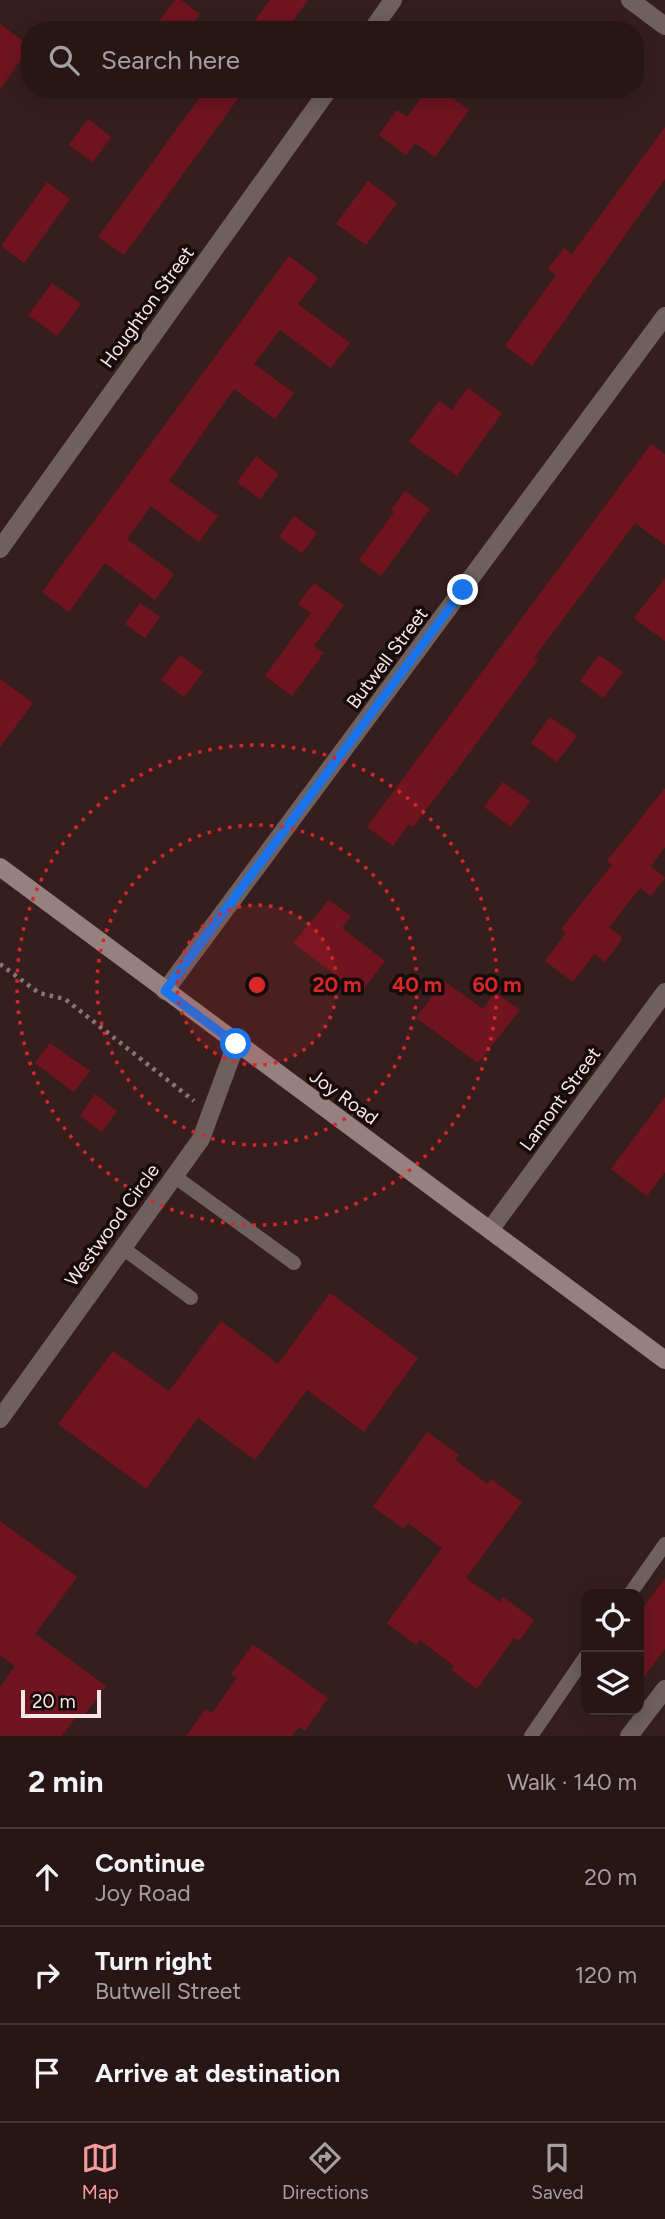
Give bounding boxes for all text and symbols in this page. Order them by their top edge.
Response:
search box [21,21,644,98]
icon: search [45,41,83,79]
text: Search here [101,44,240,76]
street label: Houghton Street [95,242,199,372]
route end [447,574,478,605]
street label: Butwell Street [341,603,433,713]
text: 20 m [312,972,362,997]
text: 40 m [392,972,442,997]
text: 60 m [472,972,522,997]
centre of rings [245,973,269,997]
route start [220,1028,251,1059]
street label: Lamont Street [515,1043,605,1155]
street label: Joy Road [305,1064,383,1130]
street label: Westwood Circle [60,1159,164,1291]
map controls [581,1589,644,1715]
button: locate [581,1589,644,1652]
button: layers [581,1652,644,1715]
scale bar [21,1687,102,1719]
text: 20 m [32,1690,76,1713]
text: 2 min [28,1763,104,1800]
text: Walk · 140 m [507,1768,637,1796]
text: Continue [95,1847,205,1879]
icon: ahead [28,1858,66,1896]
text: 20 m [584,1863,637,1891]
text: Joy Road [95,1879,191,1907]
text: Turn right [95,1945,212,1977]
icon: right [28,1956,66,1994]
text: 120 m [575,1961,637,1989]
text: Butwell Street [95,1977,241,2005]
icon: arrive [28,2054,66,2092]
text: Arrive at destination [95,2057,340,2089]
tab: Map [81,2139,119,2204]
tab: Directions [282,2139,369,2204]
tab: Saved [531,2139,584,2204]

